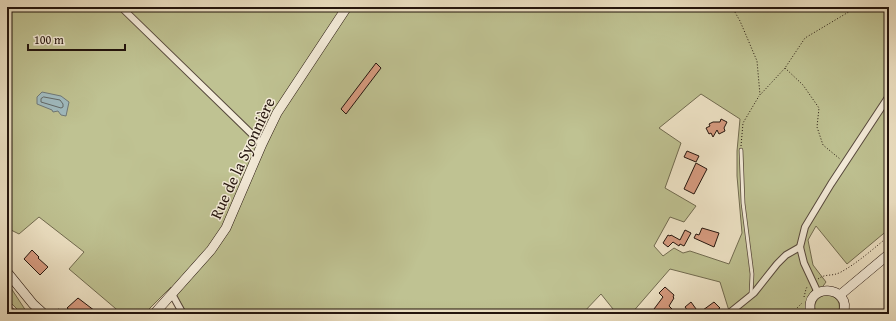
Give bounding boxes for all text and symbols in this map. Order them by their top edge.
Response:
scale bar [28,26,125,52]
text: 100 m [34,31,64,48]
street label: Rue de la Syonnière [203,93,281,223]

